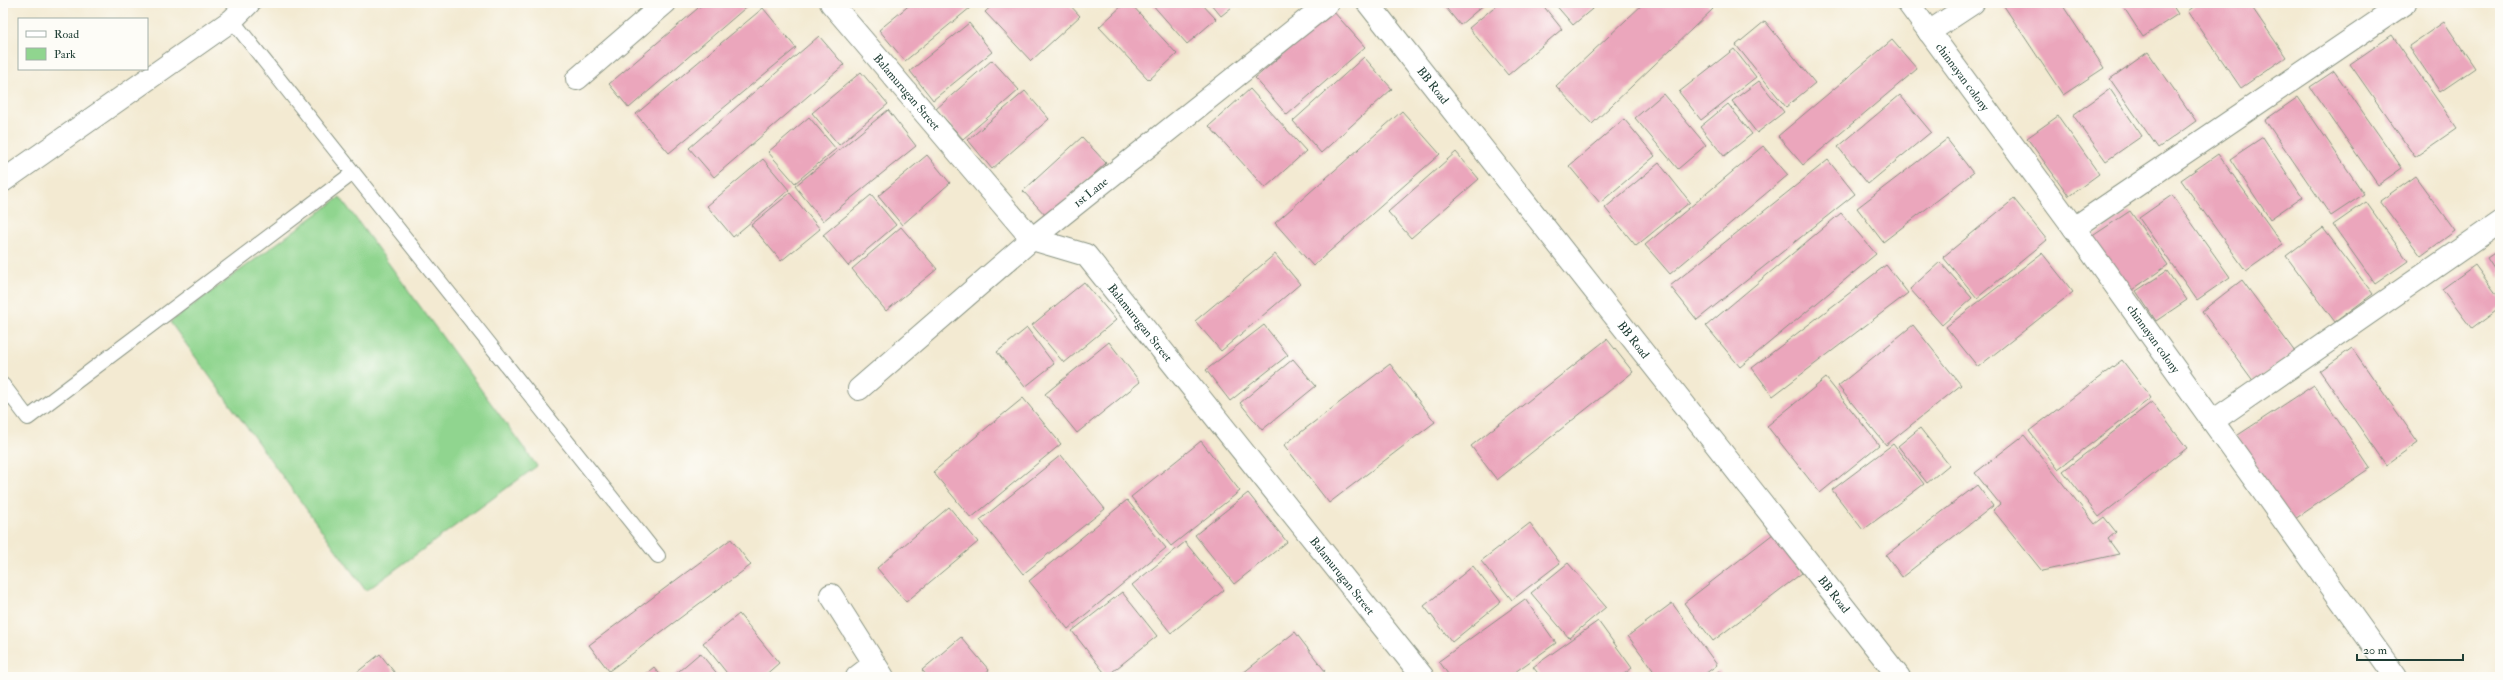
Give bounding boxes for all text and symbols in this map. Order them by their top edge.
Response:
legend [18,18,148,70]
text: Road [54,27,79,42]
street label: chinnayan colony [1933,40,1993,115]
text: Park [54,47,76,62]
street label: Balamurugan Street [870,51,944,133]
street label: BB Road [1414,64,1452,107]
street label: 1st Lane [1070,174,1111,210]
street label: Balamurugan Street [1104,281,1176,365]
street label: chinnayan colony [2124,302,2184,377]
street label: BB Road [1614,318,1653,362]
street label: Balamurugan Street [1307,534,1378,618]
street label: BB Road [1815,573,1853,616]
scale bar [2357,636,2463,662]
text: 20 m [2363,643,2388,658]

